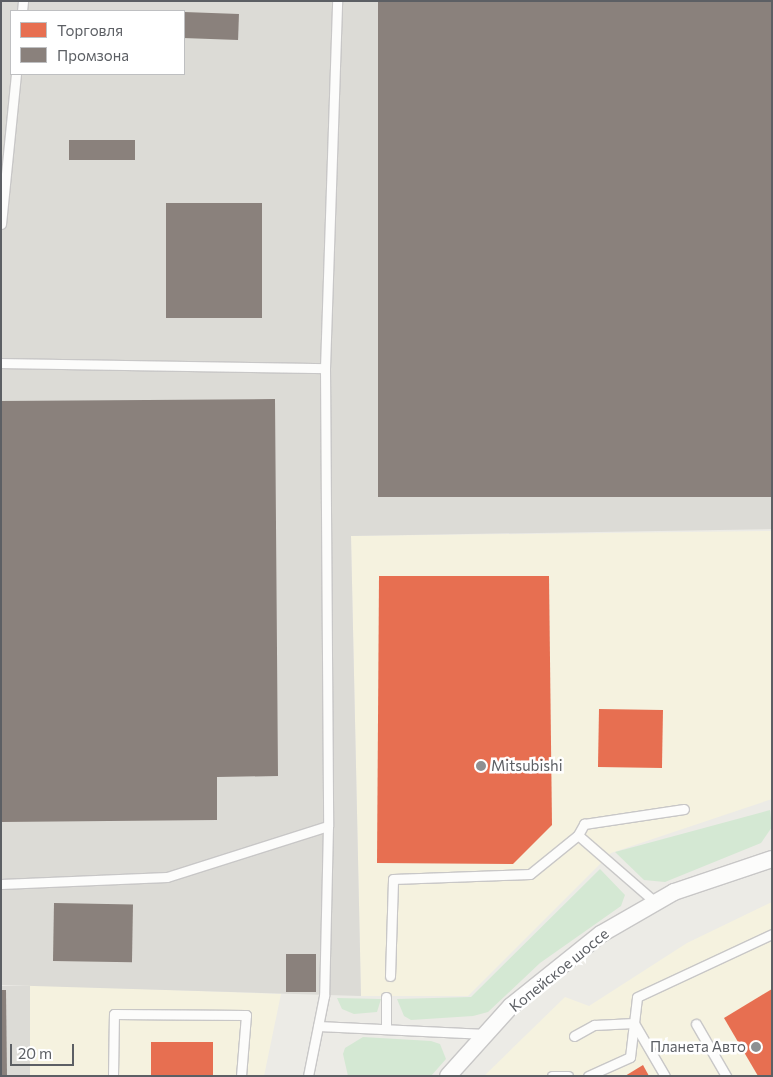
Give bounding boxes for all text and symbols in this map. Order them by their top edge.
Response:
legend [10,10,185,75]
text: Торговля [57,21,123,39]
text: Промзона [57,46,129,64]
place label: Mitsubishi [491,757,563,775]
marker: Mitsubishi [475,760,487,772]
street label: Копейское шоссе [506,924,612,1016]
scale bar [12,1034,76,1066]
place label: Планета Авто [650,1038,746,1056]
marker: Планета Авто [750,1041,762,1053]
text: 20 m [18,1044,52,1062]

